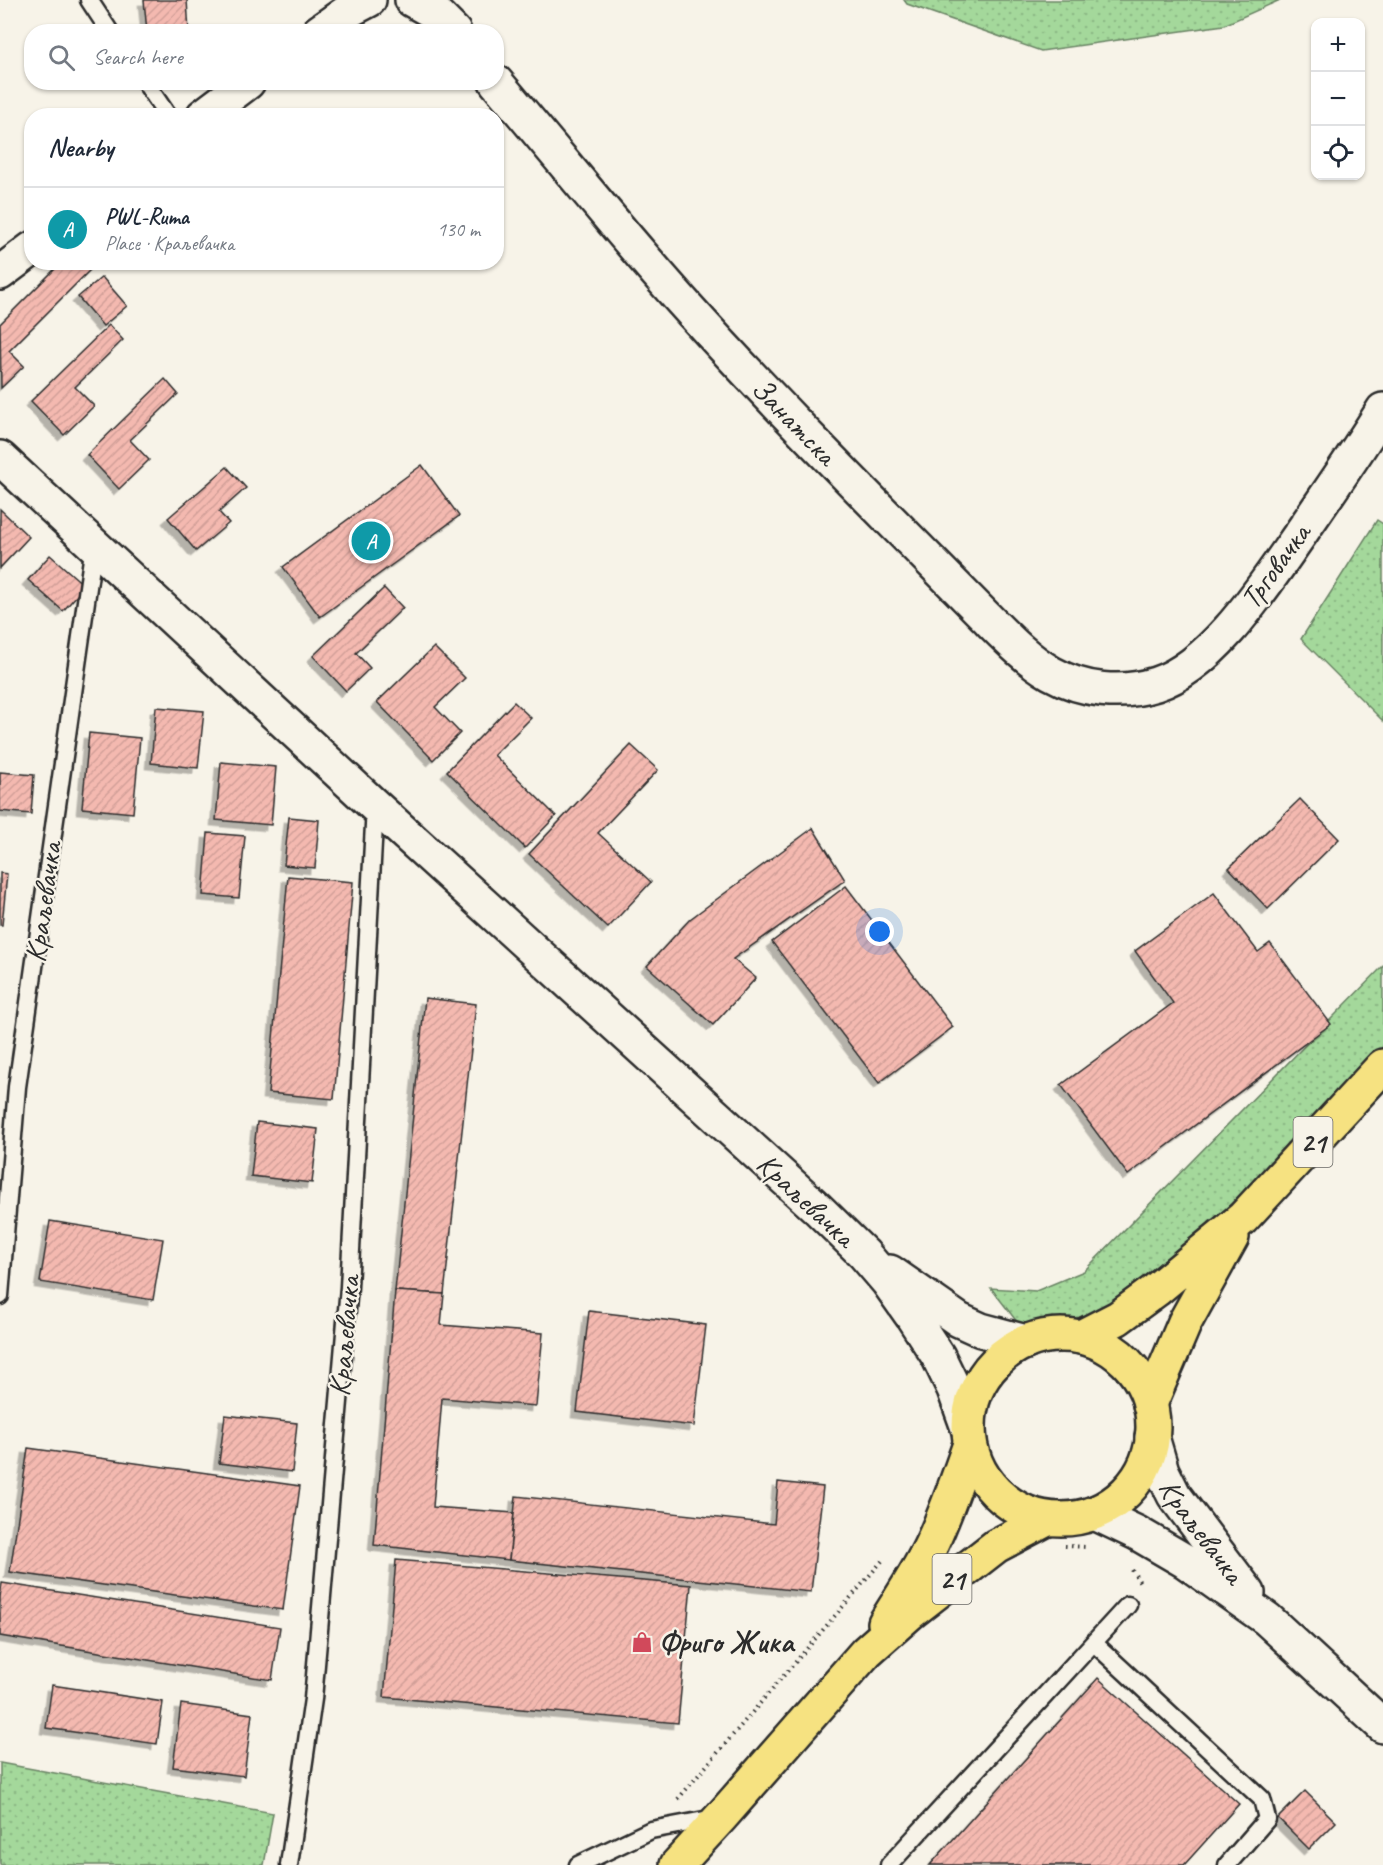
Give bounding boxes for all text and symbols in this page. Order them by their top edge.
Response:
map controls [1311,18,1365,180]
button: + [1311,18,1365,72]
search box [24,24,504,90]
icon: search [45,41,78,74]
text: Search here [93,43,183,71]
button: − [1311,72,1365,126]
button: locate [1311,126,1365,180]
text: Nearby [48,131,113,164]
text: PWL-Ruma [105,203,189,231]
text: A [62,217,73,242]
text: 130 m [437,217,480,242]
text: Place · Краљевачка [105,231,234,256]
street label: Занатска [743,370,847,475]
street label: Трговачка [1231,514,1320,616]
pin: A [352,518,391,564]
street label: Краљевачка [16,837,71,964]
your location [865,917,894,946]
road number: 21 [1294,1117,1332,1167]
street label: Краљевачка [749,1145,865,1257]
street label: Краљевачка [320,1271,368,1398]
street label: Краљевачка [1150,1473,1255,1593]
road number: 21 [932,1554,972,1604]
place label: Фриго Жика [659,1623,796,1661]
shop icon: Фриго Жика [630,1630,654,1654]

